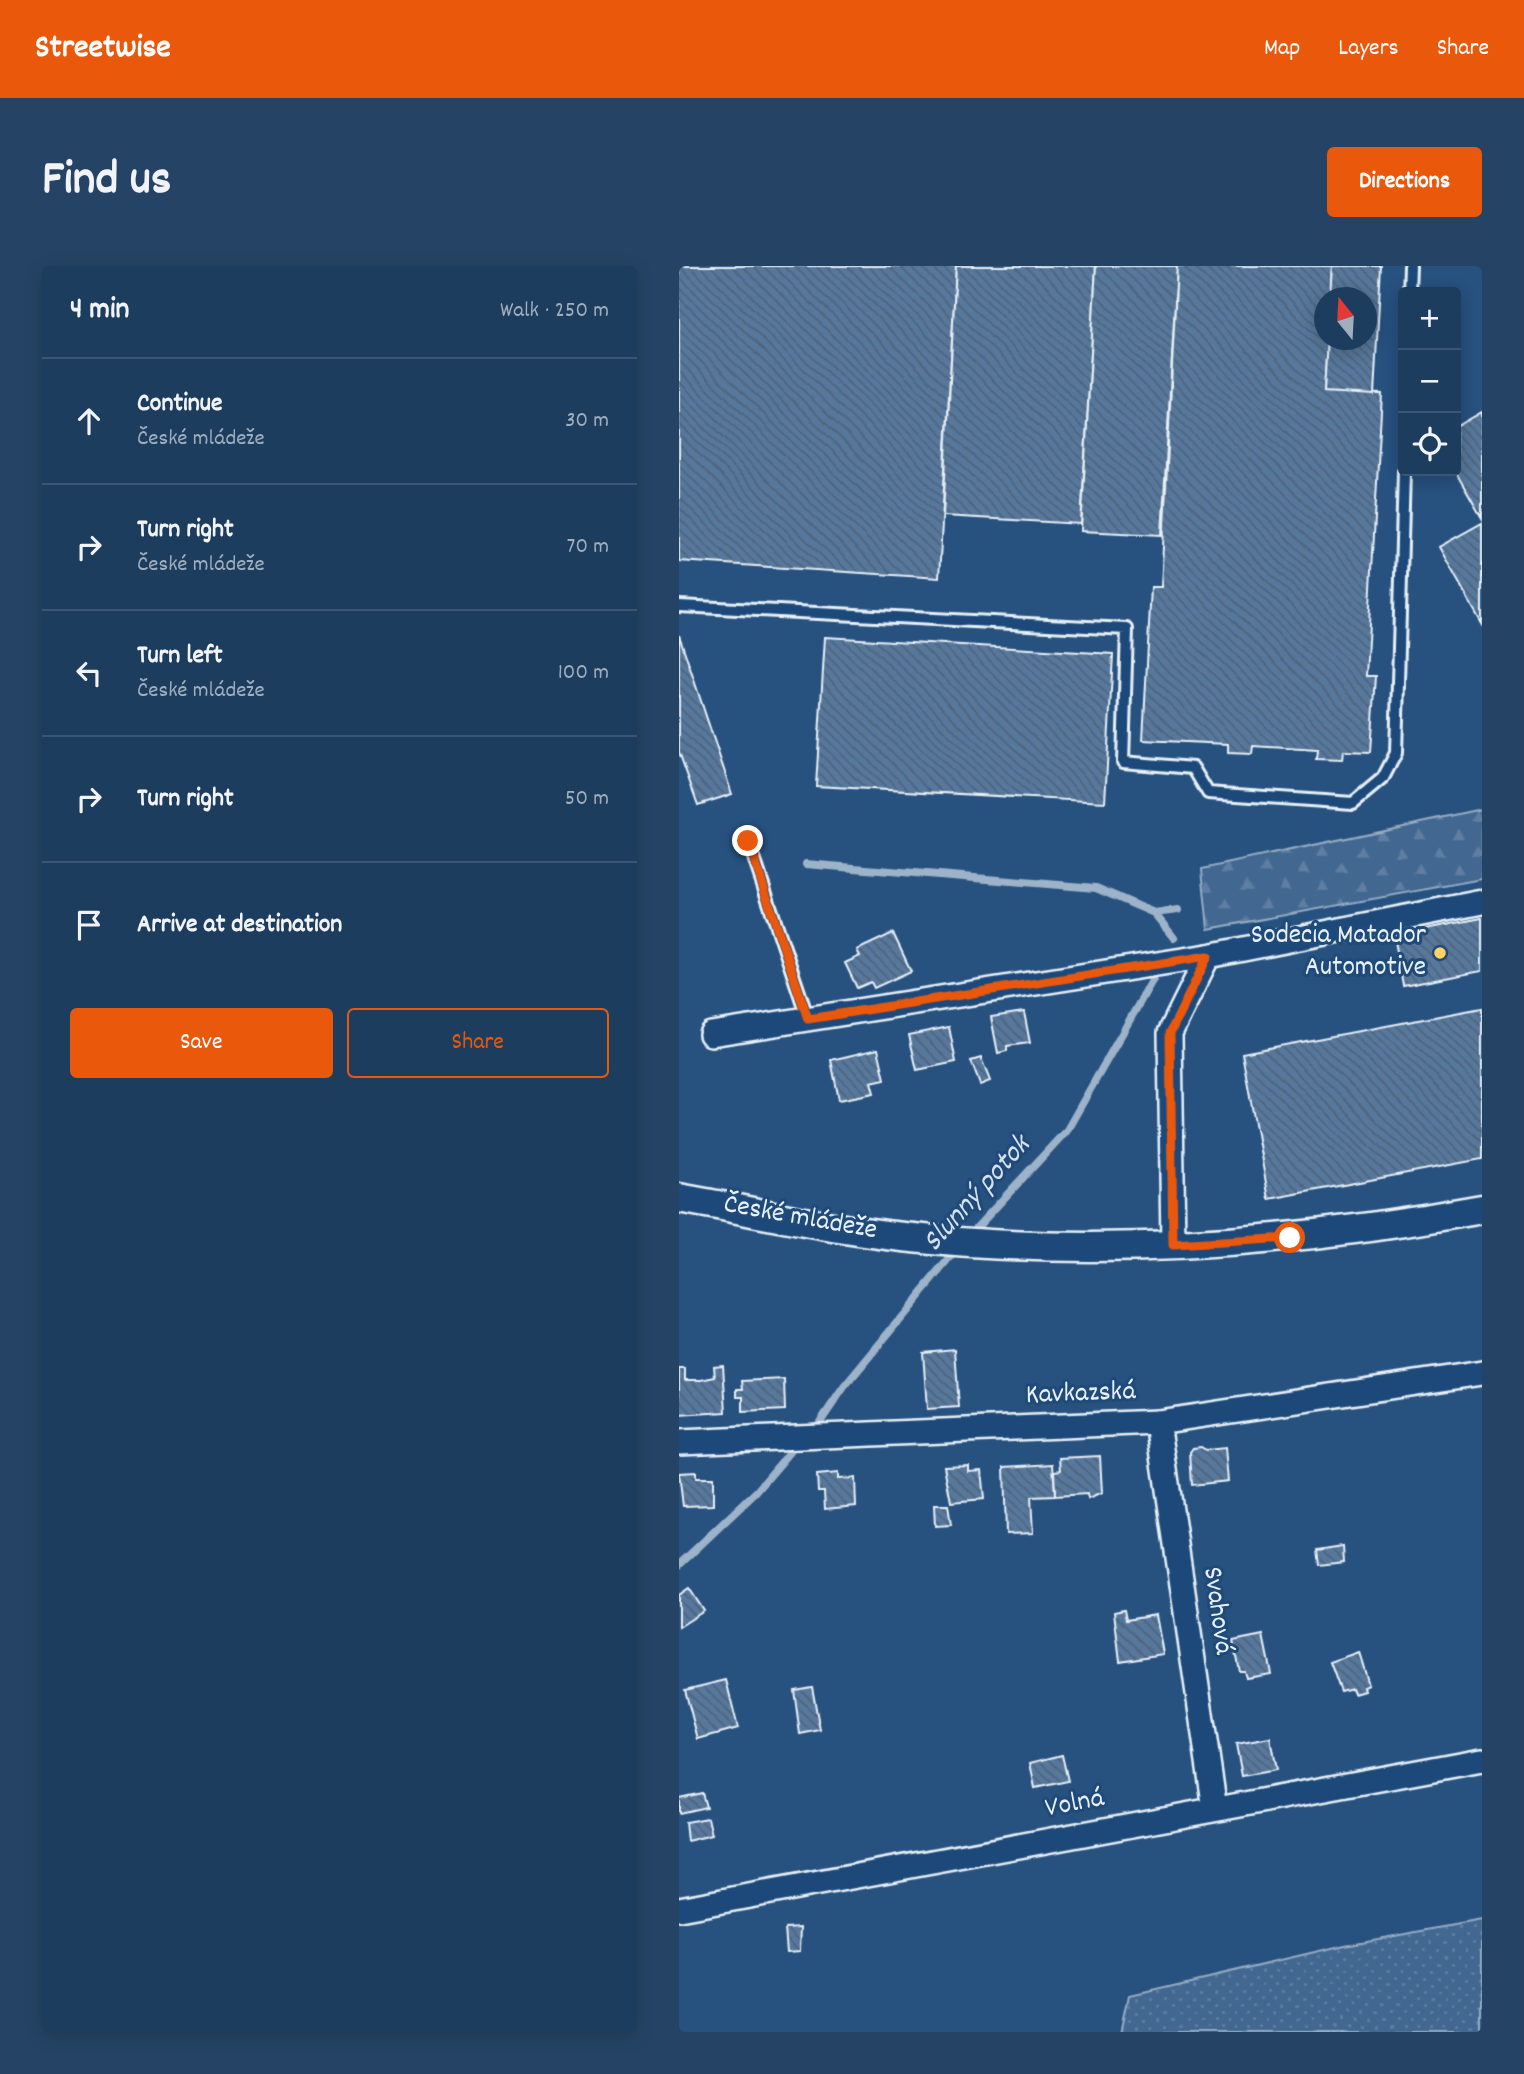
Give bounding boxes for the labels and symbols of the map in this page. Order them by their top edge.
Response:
north arrow [1314,287,1377,350]
route end [732,825,763,856]
place label: Sodecia Matador Automotive [1251,917,1427,989]
marker: Sodecia Matador Automotive [1432,945,1448,961]
water label: Slunný potok [914,1125,1044,1263]
street label: České mládeže [720,1186,880,1252]
route start [1274,1222,1305,1253]
street label: Kavkazská [1025,1373,1137,1417]
street label: Svahová [1190,1565,1242,1657]
street label: Volná [1042,1780,1108,1830]

